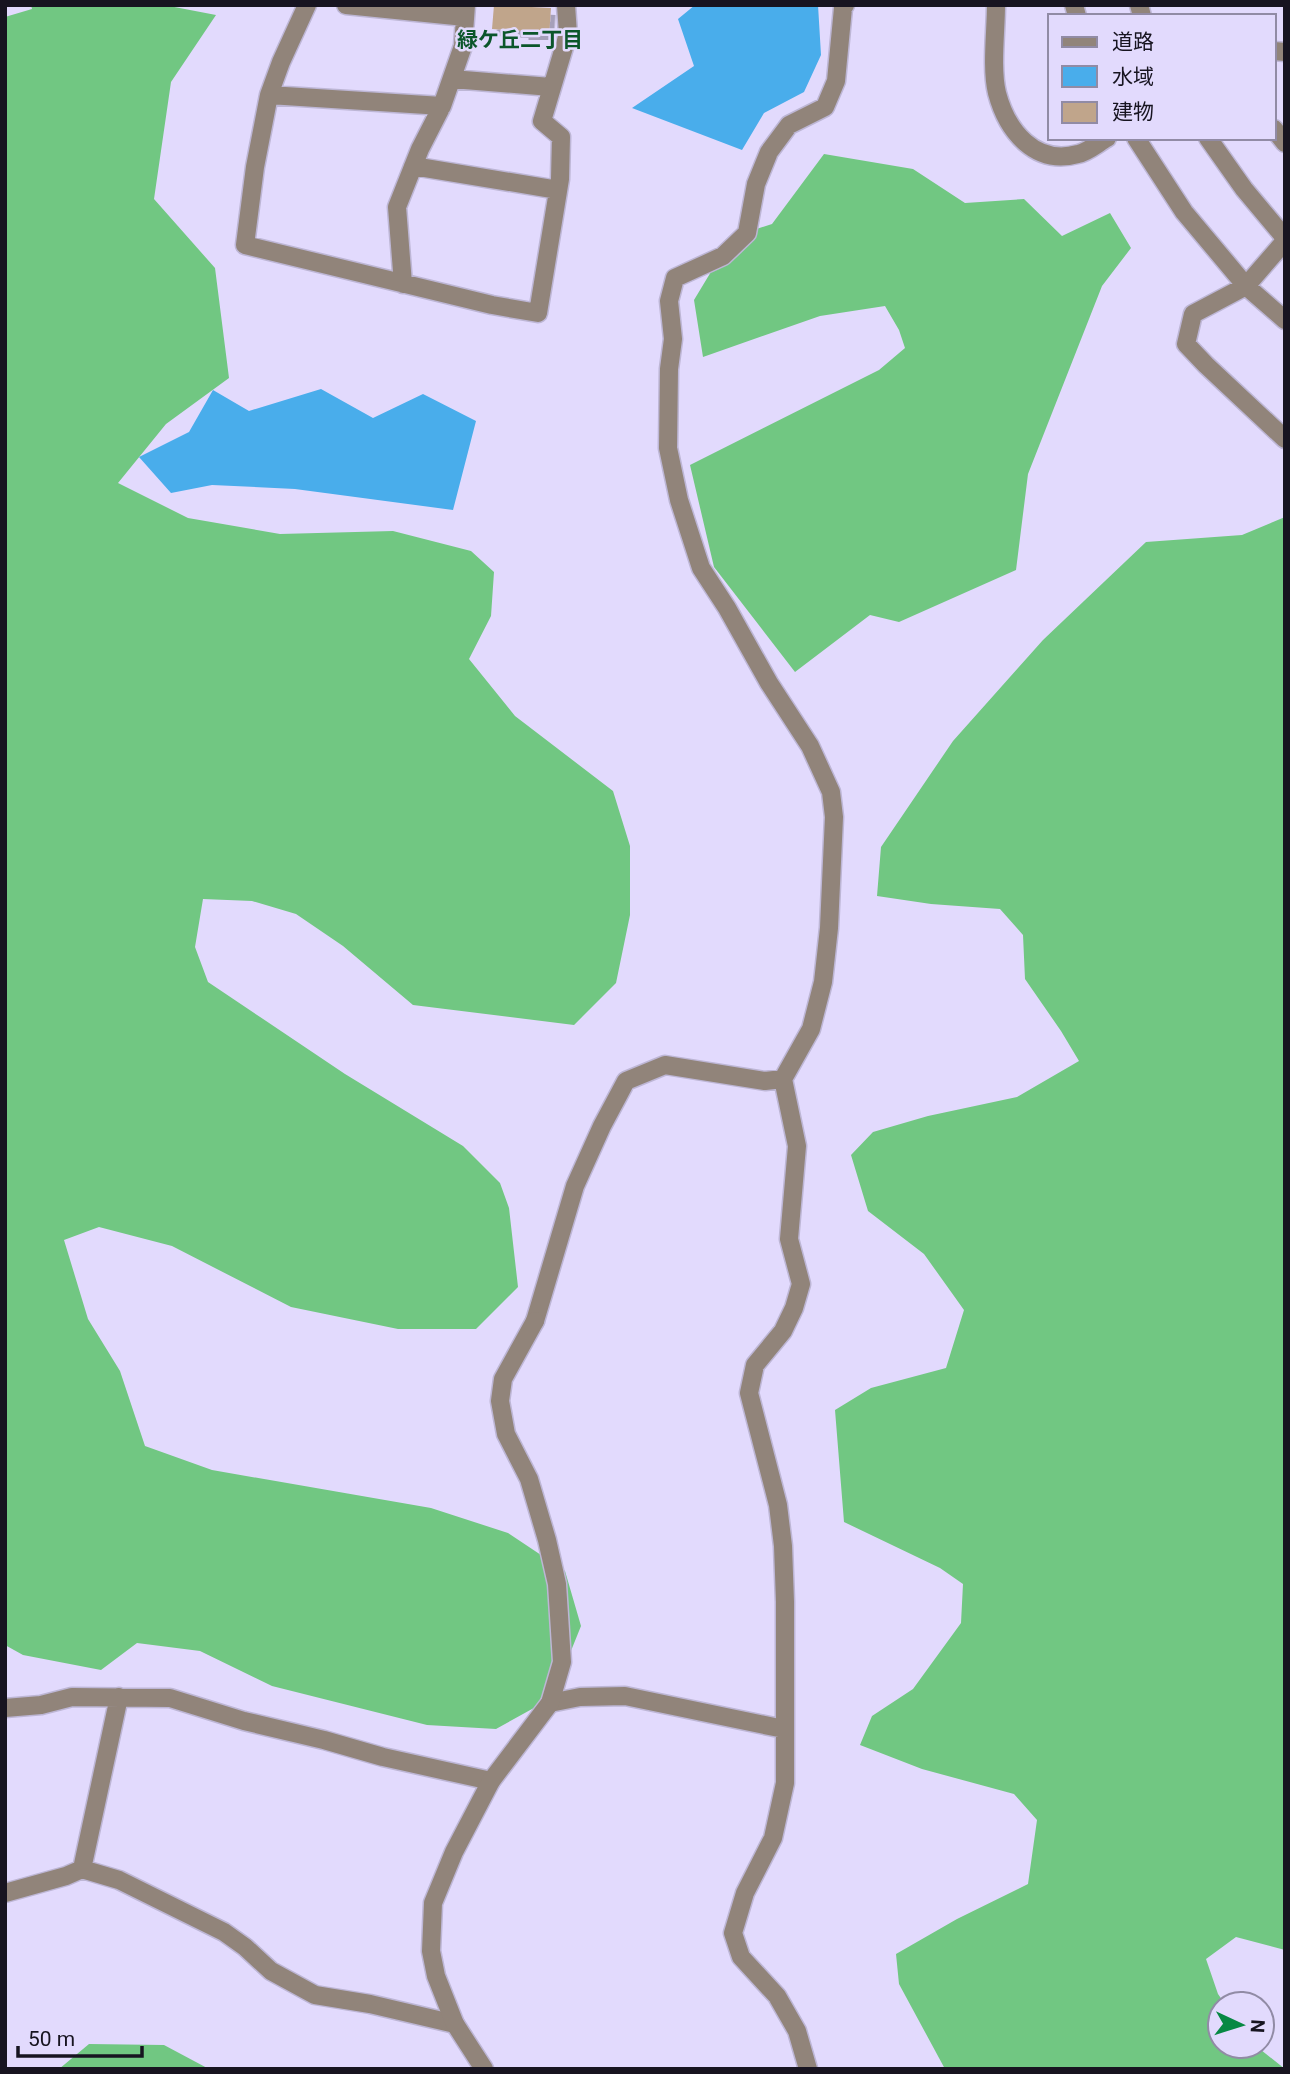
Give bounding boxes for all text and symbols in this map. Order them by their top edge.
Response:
legend [1048,14,1276,140]
district label: 緑ケ丘二丁目 [457,28,583,52]
text: 道路 [1112,30,1154,54]
text: 水域 [1112,65,1154,89]
text: 建物 [1112,100,1154,124]
north arrow [1206,1990,1276,2060]
scale bar [18,2014,142,2058]
text: N [1246,2019,1269,2034]
text: 50 m [28,2027,75,2051]

